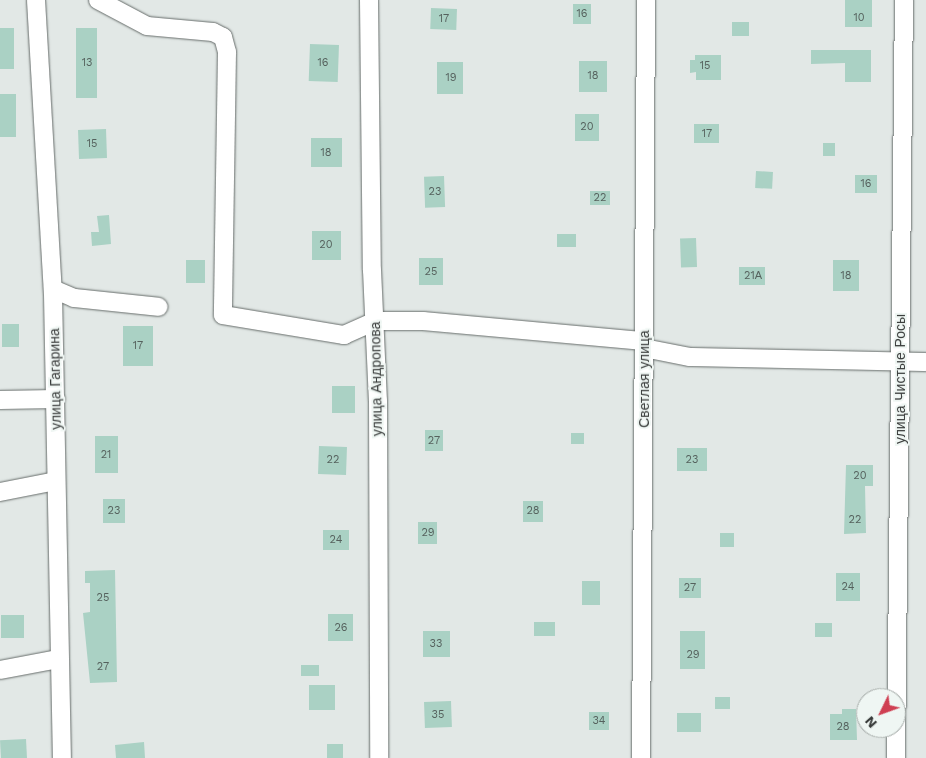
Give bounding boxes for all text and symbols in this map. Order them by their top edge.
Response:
house number: 16 [577,7,587,21]
house number: 10 [853,11,865,25]
house number: 17 [439,12,449,26]
house number: 13 [82,56,92,70]
house number: 16 [318,56,328,70]
house number: 15 [700,59,710,73]
house number: 18 [587,69,599,83]
house number: 19 [445,71,457,85]
house number: 20 [580,120,594,134]
house number: 17 [702,127,712,141]
house number: 15 [87,137,97,151]
house number: 18 [320,146,332,160]
house number: 16 [861,177,871,191]
house number: 23 [429,185,441,199]
house number: 22 [594,191,606,205]
house number: 20 [319,238,333,252]
house number: 25 [425,265,437,279]
house number: 21А [744,269,762,283]
house number: 18 [840,269,852,283]
street label: улица Чистые Росы [892,314,908,444]
street label: улица Андропова [367,322,385,436]
street label: улица Гагарина [46,328,64,430]
street label: Светлая улица [636,330,652,428]
house number: 17 [133,339,143,353]
house number: 27 [428,434,440,448]
house number: 21 [101,448,111,462]
house number: 22 [327,453,339,467]
house number: 23 [686,453,698,467]
house number: 20 [853,469,867,483]
house number: 23 [108,504,120,518]
house number: 28 [526,504,540,518]
house number: 22 [849,513,861,527]
house number: 29 [421,526,435,540]
house number: 24 [330,533,342,547]
house number: 24 [842,580,854,594]
house number: 27 [684,581,696,595]
house number: 25 [97,591,109,605]
house number: 26 [334,621,348,635]
house number: 33 [430,637,442,651]
house number: 29 [686,648,700,662]
house number: 27 [97,660,109,674]
north arrow [856,688,906,738]
house number: 35 [432,708,444,722]
text: N [861,713,880,732]
house number: 34 [592,714,606,728]
house number: 28 [836,720,850,734]

